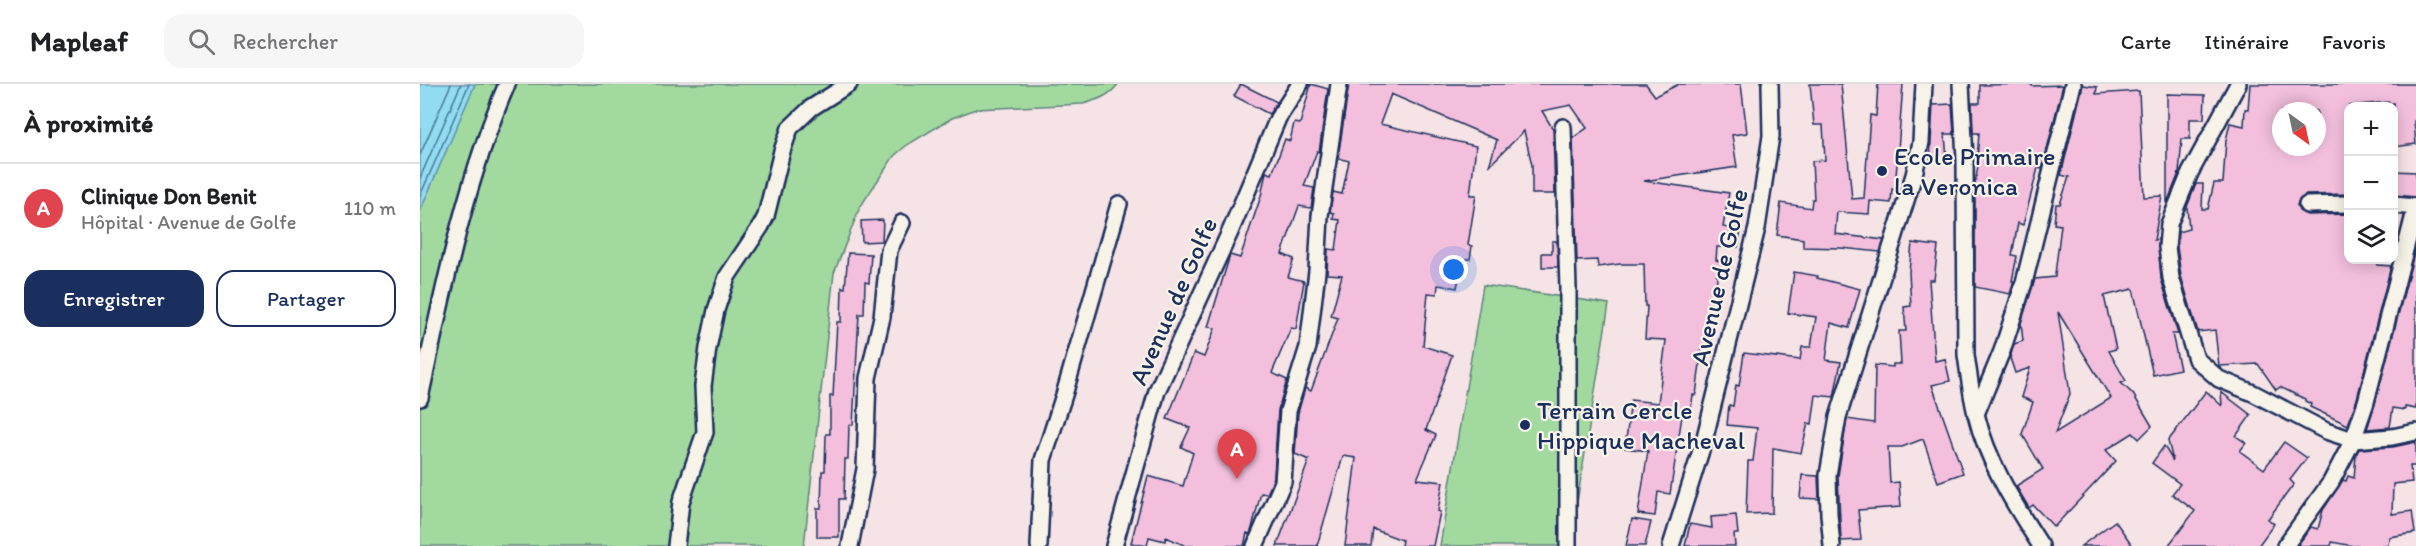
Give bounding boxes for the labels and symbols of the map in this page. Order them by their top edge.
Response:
north arrow [2272,102,2326,156]
place label: Ecole Primaire la Veronica [1894,140,2056,202]
marker: Ecole Primaire la Veronica [1875,164,1889,178]
street label: Avenue de Golfe [1683,186,1755,368]
street label: Avenue de Golfe [1122,212,1224,390]
your location [1439,255,1468,284]
place label: Terrain Cercle Hippique Macheval [1537,394,1745,456]
marker: Terrain Cercle Hippique Macheval [1518,418,1532,432]
pin: A [1218,430,1256,479]

